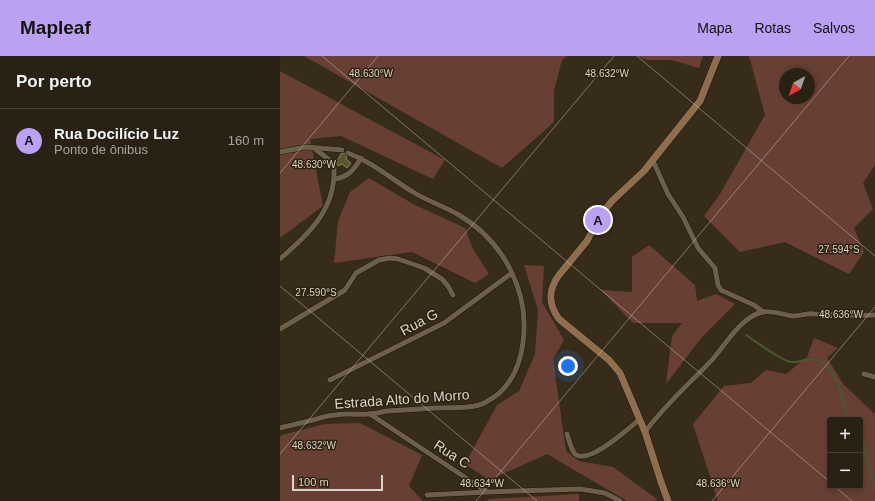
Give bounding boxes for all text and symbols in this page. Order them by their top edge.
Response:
text: Mapleaf [20,17,91,38]
text: Mapa [697,20,732,36]
text: Rotas [754,20,791,36]
text: Salvos [813,20,855,36]
text: 48.630°W [349,68,394,79]
text: 48.632°W [585,68,630,79]
north arrow [779,68,815,104]
text: Por perto [16,72,92,91]
text: Rua Docilício Luz [54,125,179,142]
text: A [24,133,34,148]
text: 160 m [228,133,264,148]
text: Ponto de ônibus [54,142,148,157]
text: 48.630°W [292,159,337,170]
pin: A [585,205,611,235]
text: 27.594°S [818,244,860,255]
text: 27.590°S [295,287,337,298]
street label: Rua G [397,305,441,339]
text: 48.636°W [819,309,864,320]
your location [558,356,578,376]
street label: Estrada Alto do Morro [334,386,470,412]
map controls [827,417,863,489]
button: + [827,417,863,453]
street label: Rua C [431,436,473,472]
text: 48.632°W [292,440,337,451]
button: − [827,453,863,489]
scale bar [292,473,383,492]
text: 100 m [298,476,329,488]
text: 48.634°W [460,478,505,489]
text: 48.636°W [696,478,741,489]

